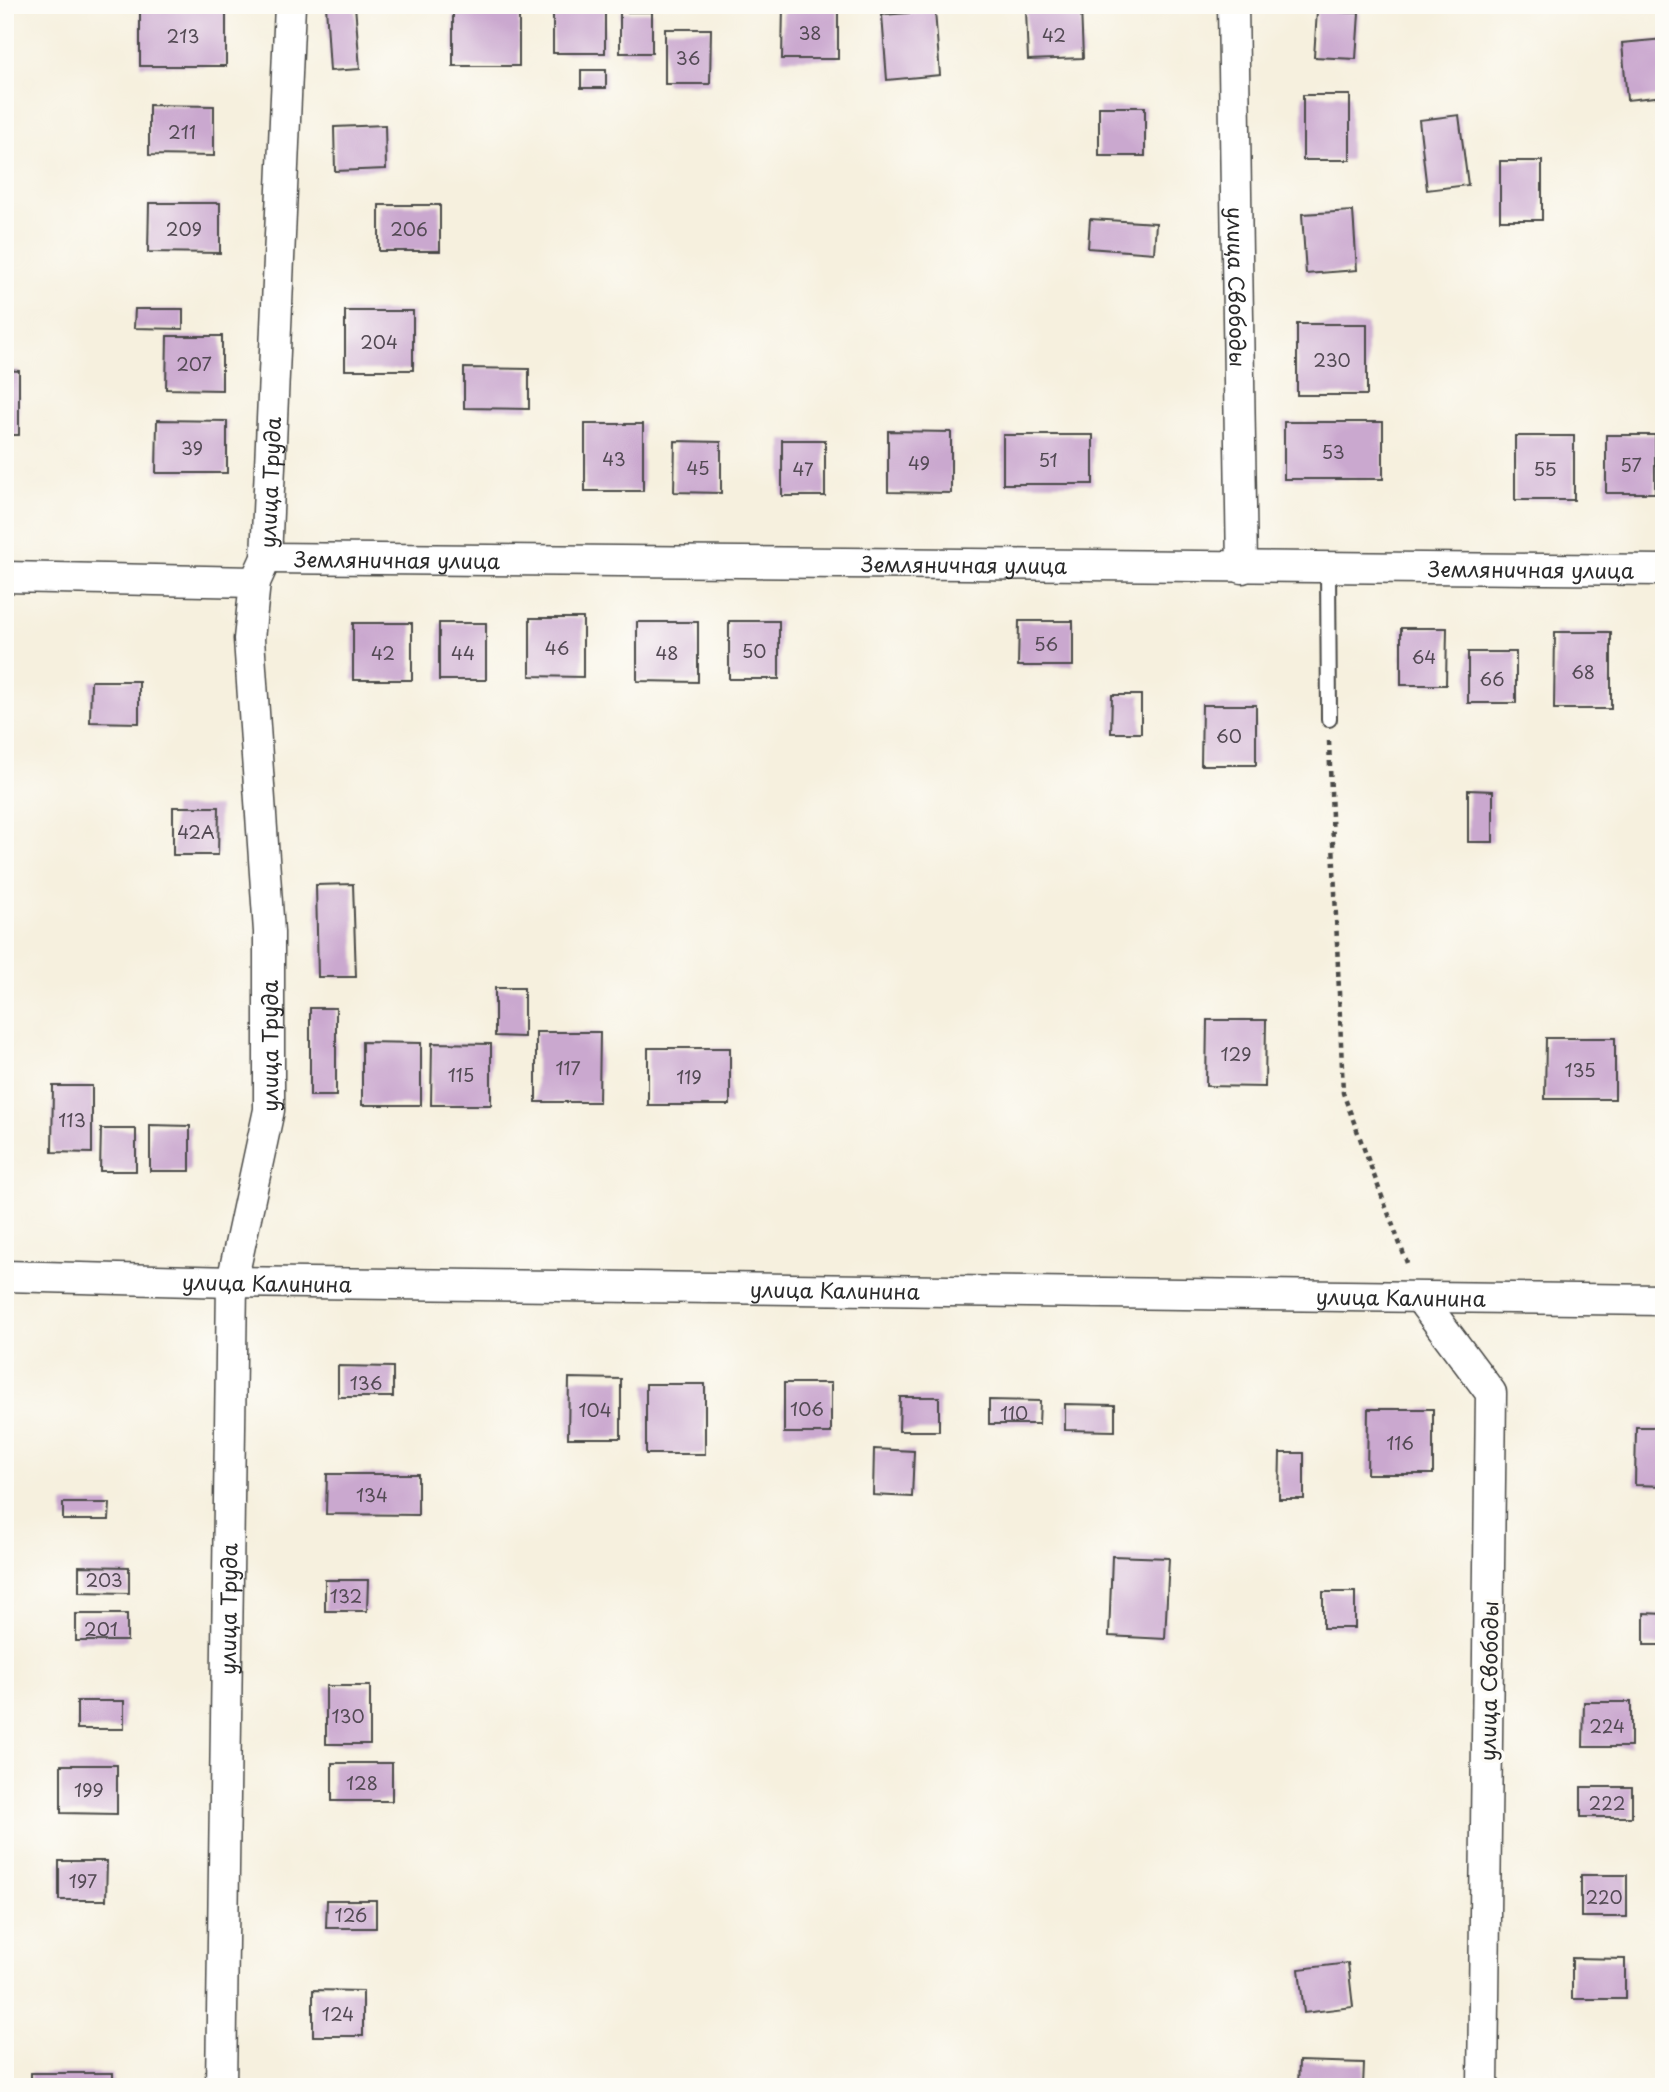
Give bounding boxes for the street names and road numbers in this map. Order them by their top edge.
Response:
street label: улица Свободы [1220,207,1255,367]
street label: улица Труда [250,416,288,549]
street label: Земляничная улица [294,542,501,576]
street label: Земляничная улица [861,547,1068,581]
street label: Земляничная улица [1428,552,1635,586]
street label: улица Труда [253,980,285,1112]
street label: улица Калинина [182,1265,353,1300]
street label: улица Калинина [750,1273,921,1307]
street label: улица Калинина [1316,1280,1487,1314]
street label: улица Труда [211,1543,244,1675]
street label: улица Свободы [1471,1601,1505,1761]

